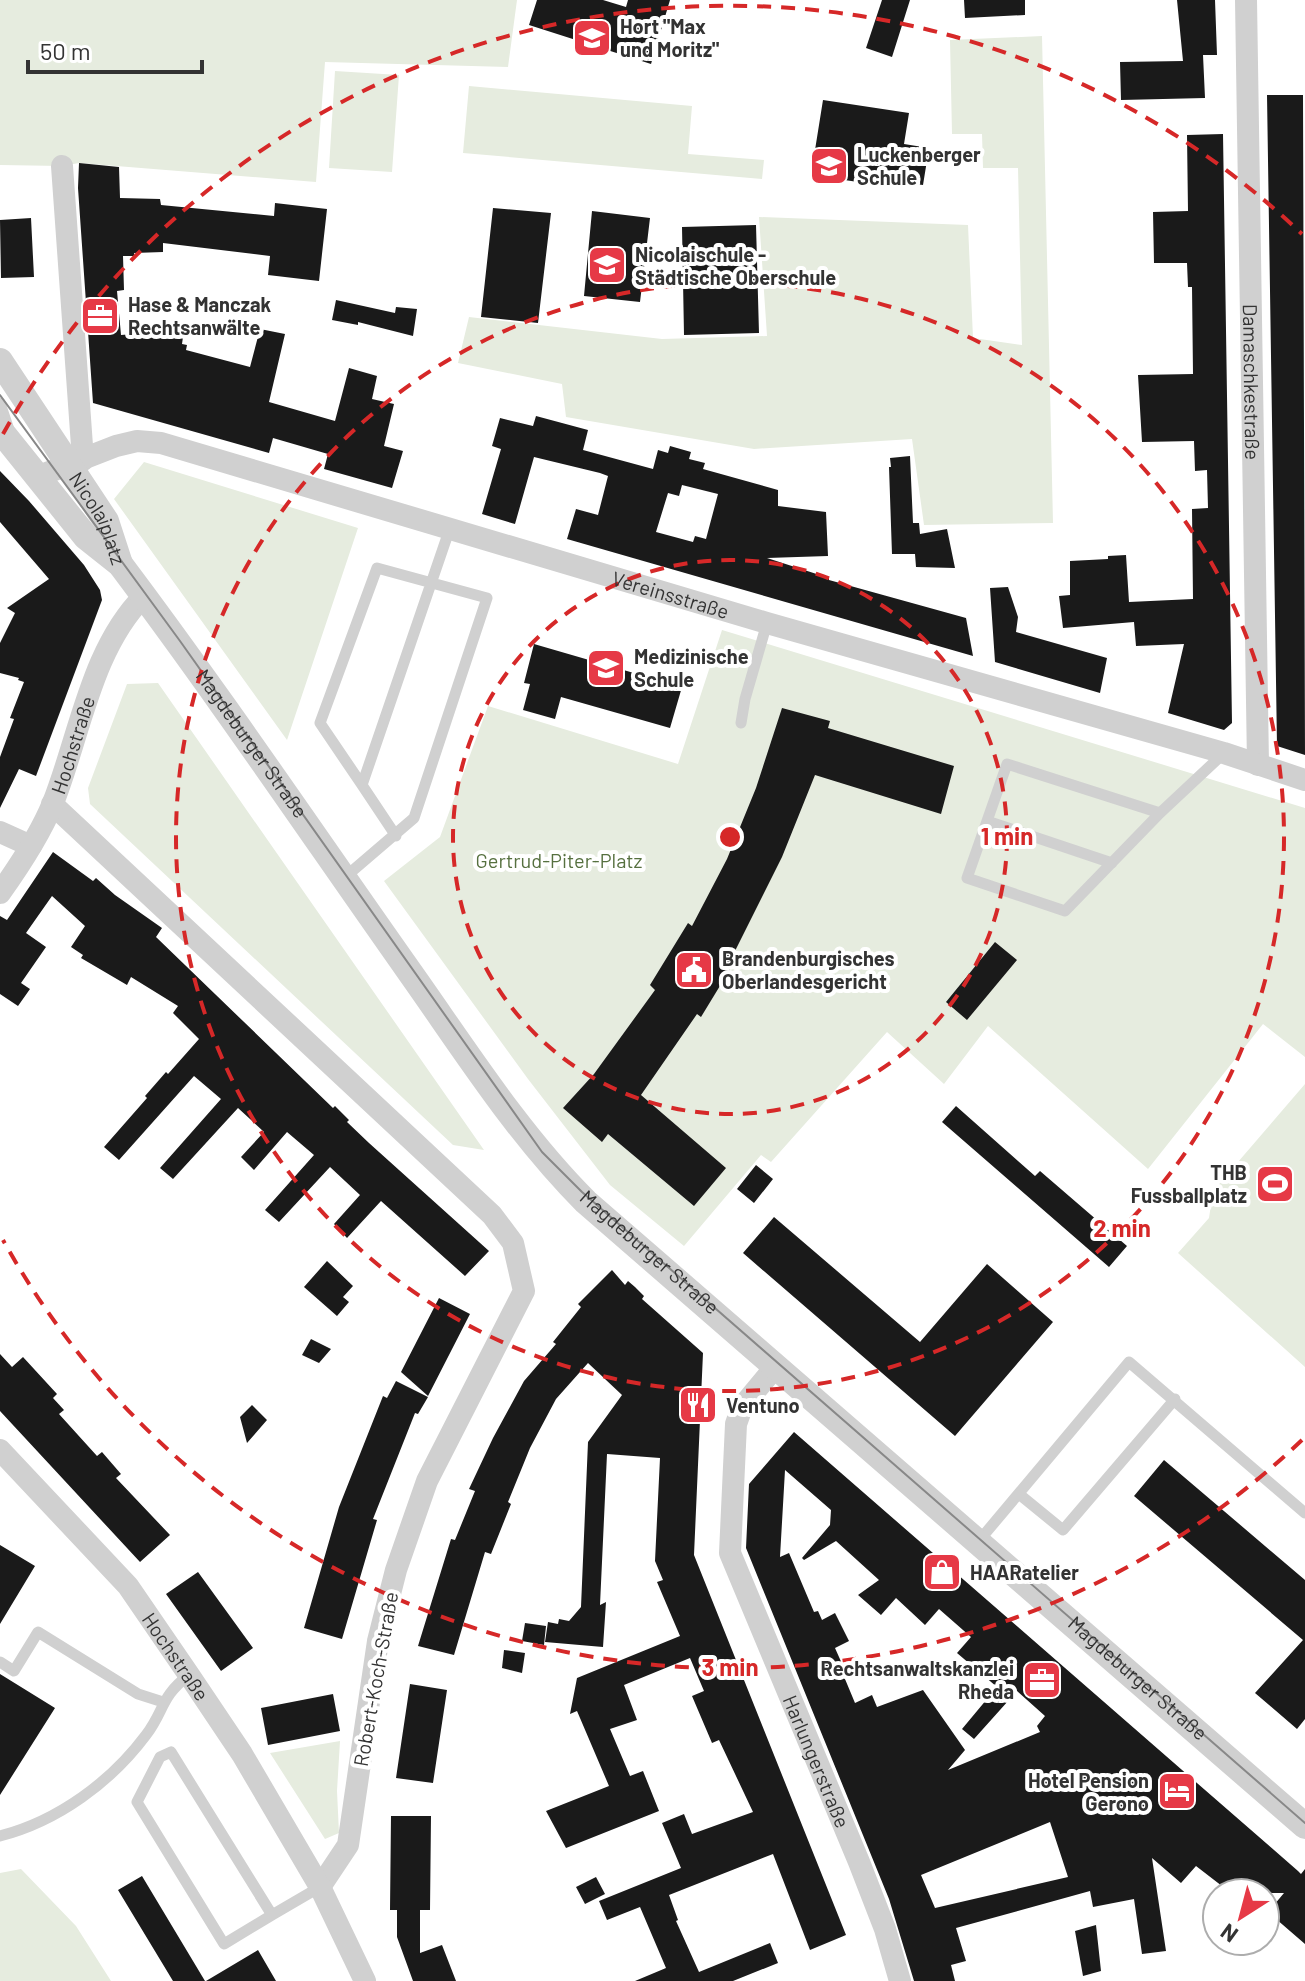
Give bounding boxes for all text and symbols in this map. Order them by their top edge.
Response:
place label: Hort "Max und Moritz" [620,14,719,61]
school or university icon: Hort "Max und Moritz" [571,17,613,59]
scale bar [28,24,202,74]
text: 50 m [40,36,91,65]
place label: Luckenberger Schule [857,142,981,189]
school or university icon: Luckenberger Schule [808,145,850,187]
place label: Nicolaischule - Städtische Oberschule [635,242,836,289]
school or university icon: Nicolaischule - Städtische Oberschule [586,244,628,286]
place label: Hase & Manczak Rechtsanwälte [128,292,272,339]
office icon: Hase & Manczak Rechtsanwälte [79,295,121,337]
street label: Damaschkestraße [1239,304,1265,460]
street label: Nicolaiplatz [65,467,131,568]
street label: Vereinsstraße [609,566,732,623]
place label: Medizinische Schule [634,644,749,691]
school or university icon: Medizinische Schule [585,647,627,689]
street label: Magdeburger Straße [192,664,313,822]
street label: Hochstraße [45,693,99,797]
text: 1 min [981,821,1033,850]
centre of rings [716,823,744,851]
park label: Gertrud-Piter-Platz [476,848,643,872]
place label: Brandenburgisches Oberlandesgericht [722,946,895,993]
public building icon: Brandenburgisches Oberlandesgericht [673,949,715,991]
place label: THB Fussballplatz [1131,1160,1247,1207]
sports icon: THB Fussballplatz [1254,1163,1296,1205]
street label: Magdeburger Straße [576,1184,724,1318]
text: 2 min [1093,1213,1151,1242]
restaurant icon: Ventuno [677,1384,719,1426]
place label: Ventuno [726,1393,800,1417]
shop icon: HAARatelier [921,1551,963,1593]
place label: HAARatelier [970,1560,1079,1584]
street label: Robert-Koch-Straße [348,1590,402,1768]
street label: Hochstraße [138,1608,215,1705]
street label: Magdeburger Straße [1064,1610,1213,1745]
text: 3 min [701,1652,759,1681]
place label: Rechtsanwaltskanzlei Rheda [821,1656,1014,1703]
office icon: Rechtsanwaltskanzlei Rheda [1021,1659,1063,1701]
street label: Harlungerstraße [779,1691,855,1831]
place label: Hotel Pension Gerono [1028,1768,1149,1815]
hotel icon: Hotel Pension Gerono [1156,1770,1198,1812]
north arrow [1201,1877,1281,1957]
text: N [1215,1919,1242,1949]

